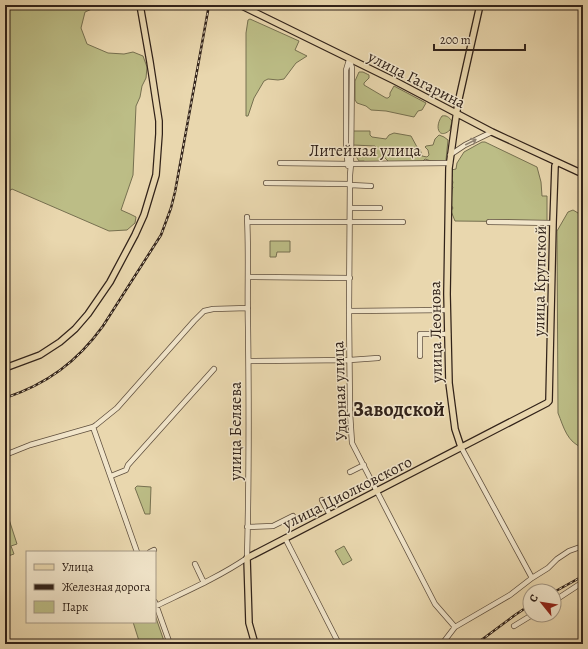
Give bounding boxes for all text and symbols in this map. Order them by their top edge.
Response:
scale bar [434,26,525,52]
text: 200 m [440,32,471,48]
street label: улица Гагарина [363,45,470,114]
one-way arrow [464,138,476,145]
street label: Литейная улица [309,140,422,162]
street label: улица Крупской [528,225,552,338]
street label: улица Леонова [424,280,448,384]
street label: Ударная улица [327,340,353,441]
street label: улица Беляева [225,381,247,481]
district label: Заводской [353,396,445,423]
street label: улица Циолковского [278,451,416,535]
legend [26,551,156,623]
text: Улица [62,559,94,575]
text: Железная дорога [62,579,151,595]
north arrow [522,583,562,623]
text: С [526,591,542,605]
text: Парк [62,599,88,615]

